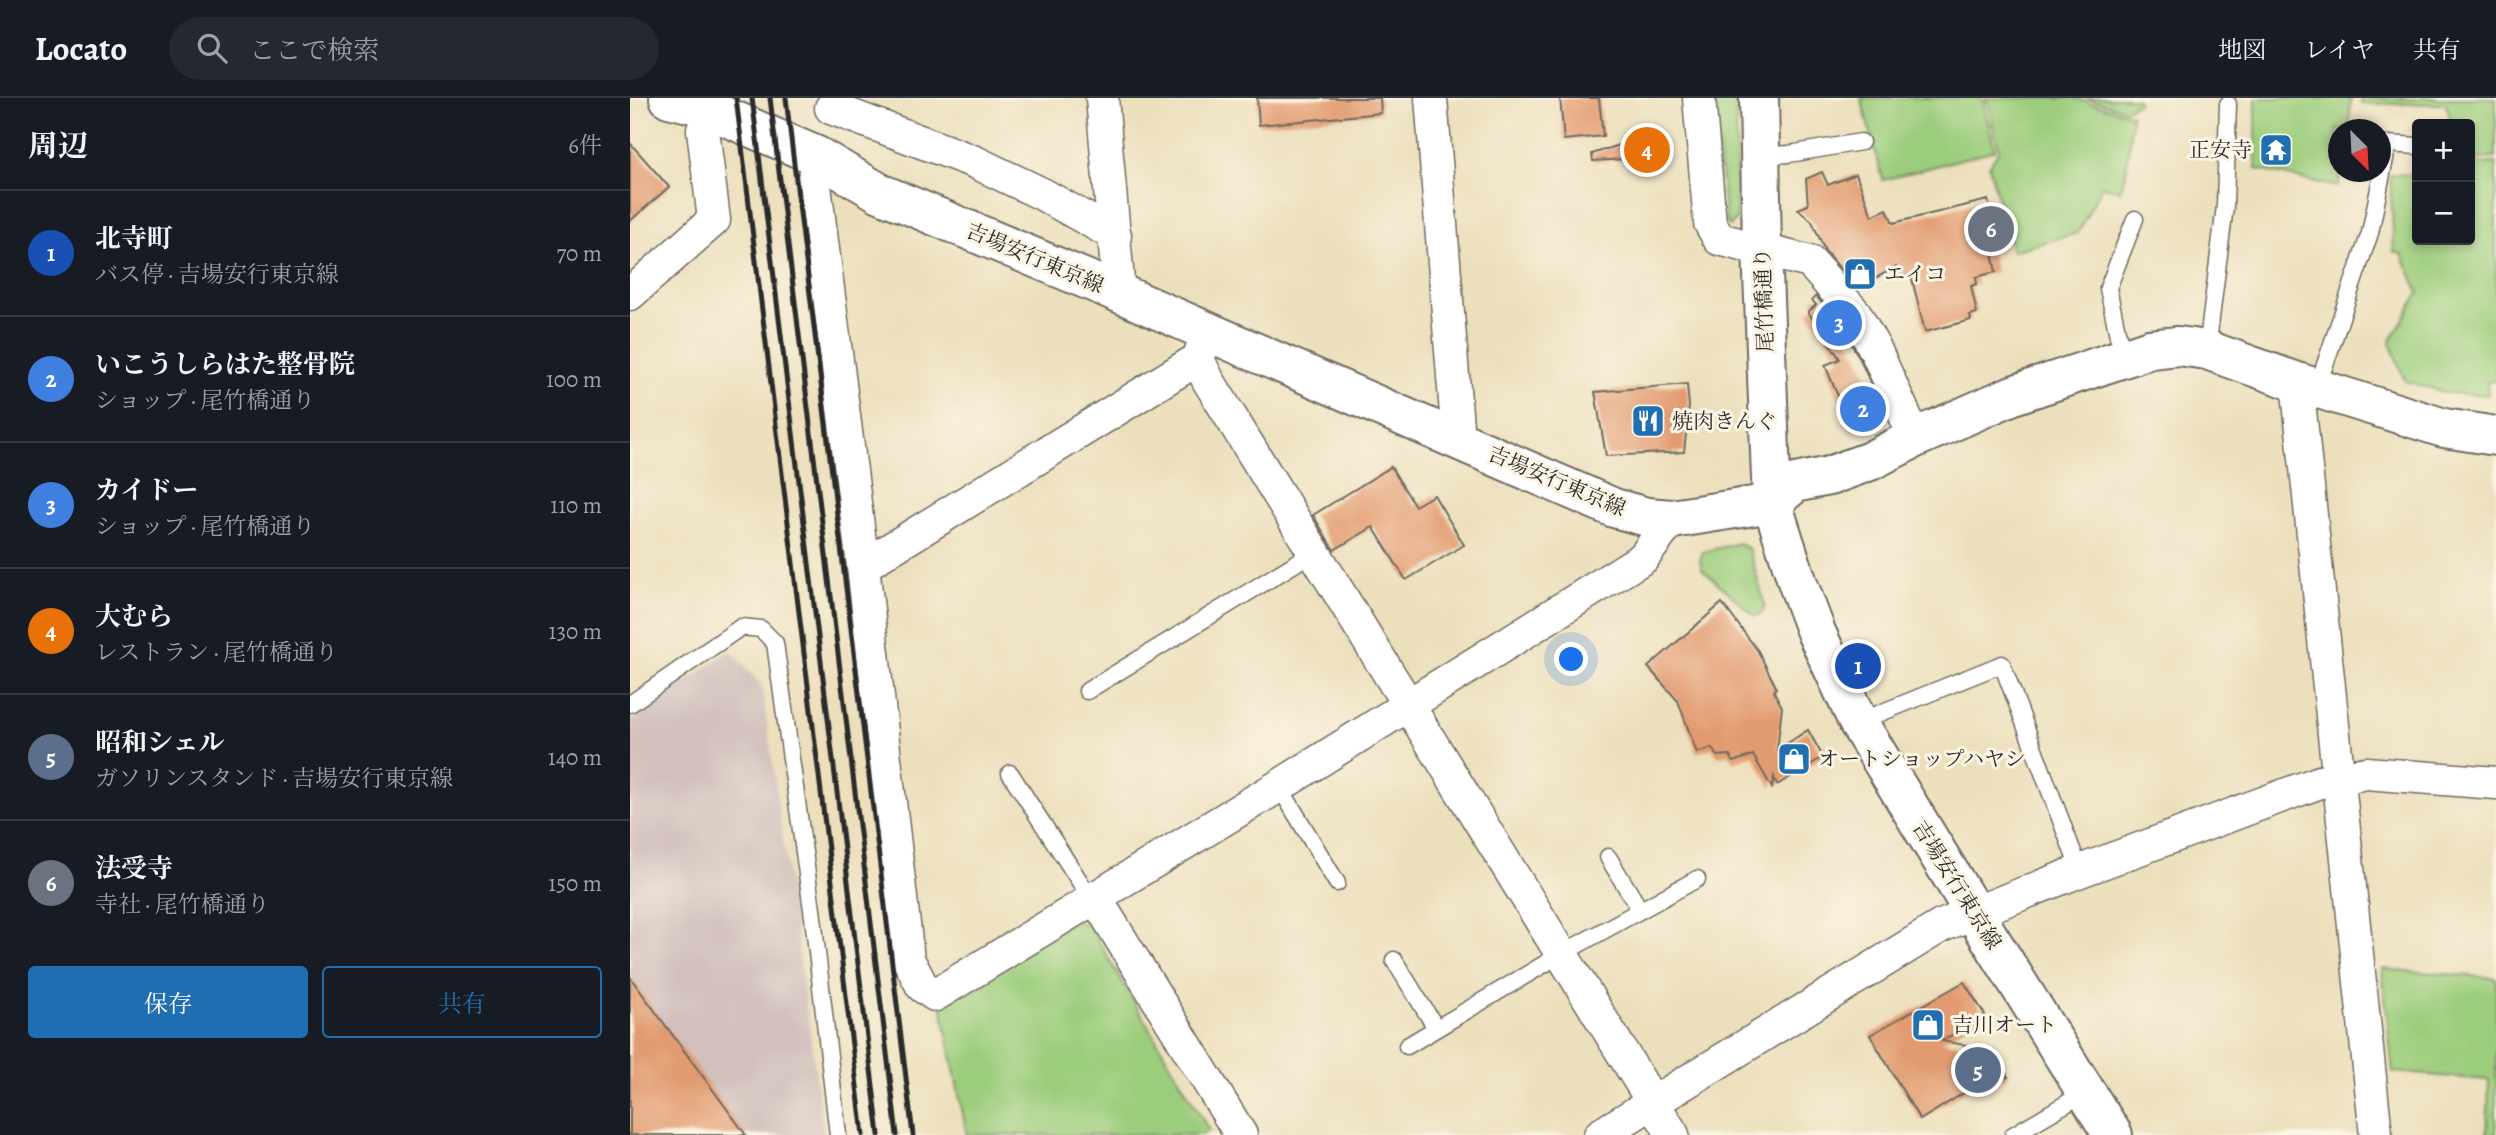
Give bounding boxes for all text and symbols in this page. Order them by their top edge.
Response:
search box [169,17,659,80]
text: Locato [35,26,127,71]
icon: search [193,29,231,67]
text: ここで検索 [249,33,379,68]
text: 地図 [2218,34,2266,66]
text: レイヤ [2304,34,2375,66]
text: 共有 [2413,34,2461,66]
north arrow [2328,119,2391,182]
map controls [2412,119,2475,245]
button: + [2412,119,2475,182]
pin: 4 [1624,124,1670,176]
text: 周辺 [28,126,88,166]
text: 6件 [568,130,602,161]
temple icon: 正安寺 [2257,131,2295,169]
place label: 正安寺 [2189,136,2252,164]
button: − [2412,182,2475,245]
pin: 6 [1968,203,2014,255]
street label: 吉場安行東京線 [962,216,1108,300]
text: 北寺町 [95,221,173,256]
text: 1 [47,238,55,269]
text: 70 m [556,238,602,269]
street label: 尾竹橋通り [1748,247,1780,353]
shop icon: エイコ [1841,255,1879,293]
text: バス停 · 吉場安行東京線 [95,259,339,290]
place label: エイコ [1884,260,1946,288]
pin: 3 [1816,297,1862,349]
text: いこうしらはた整骨院 [95,347,355,382]
text: 2 [45,364,57,395]
text: 100 m [546,364,602,395]
pin: 2 [1840,383,1886,435]
text: ショップ · 尾竹橋通り [95,385,315,416]
restaurant icon: 焼肉きんぐ [1629,402,1667,440]
place label: 焼肉きんぐ [1672,407,1777,435]
street label: 吉場安行東京線 [1484,439,1630,523]
text: カイドー [95,473,198,508]
text: 3 [46,490,56,521]
text: 110 m [550,490,602,521]
text: ショップ · 尾竹橋通り [95,511,315,542]
text: 大むら [95,599,173,634]
text: 4 [46,616,56,647]
text: 130 m [549,616,602,647]
text: レストラン · 尾竹橋通り [95,637,338,668]
pin: 1 [1835,640,1881,692]
your location [1554,642,1588,676]
text: 昭和シェル [95,725,224,760]
shop icon: オートショップハヤシ [1775,740,1813,778]
text: 5 [46,742,56,773]
text: 140 m [548,742,602,773]
place label: オートショップハヤシ [1818,745,2026,773]
text: ガソリンスタンド · 吉場安行東京線 [95,763,453,794]
street label: 吉場安行東京線 [1906,815,2008,955]
text: 法受寺 [95,851,173,886]
text: 6 [46,868,56,899]
text: 150 m [548,868,602,899]
text: 寺社 · 尾竹橋通り [95,889,270,920]
button: 保存 [28,966,308,1038]
button: 共有 [322,966,602,1038]
shop icon: 吉川オート [1909,1006,1947,1044]
place label: 吉川オート [1952,1011,2057,1039]
pin: 5 [1955,1044,2001,1096]

